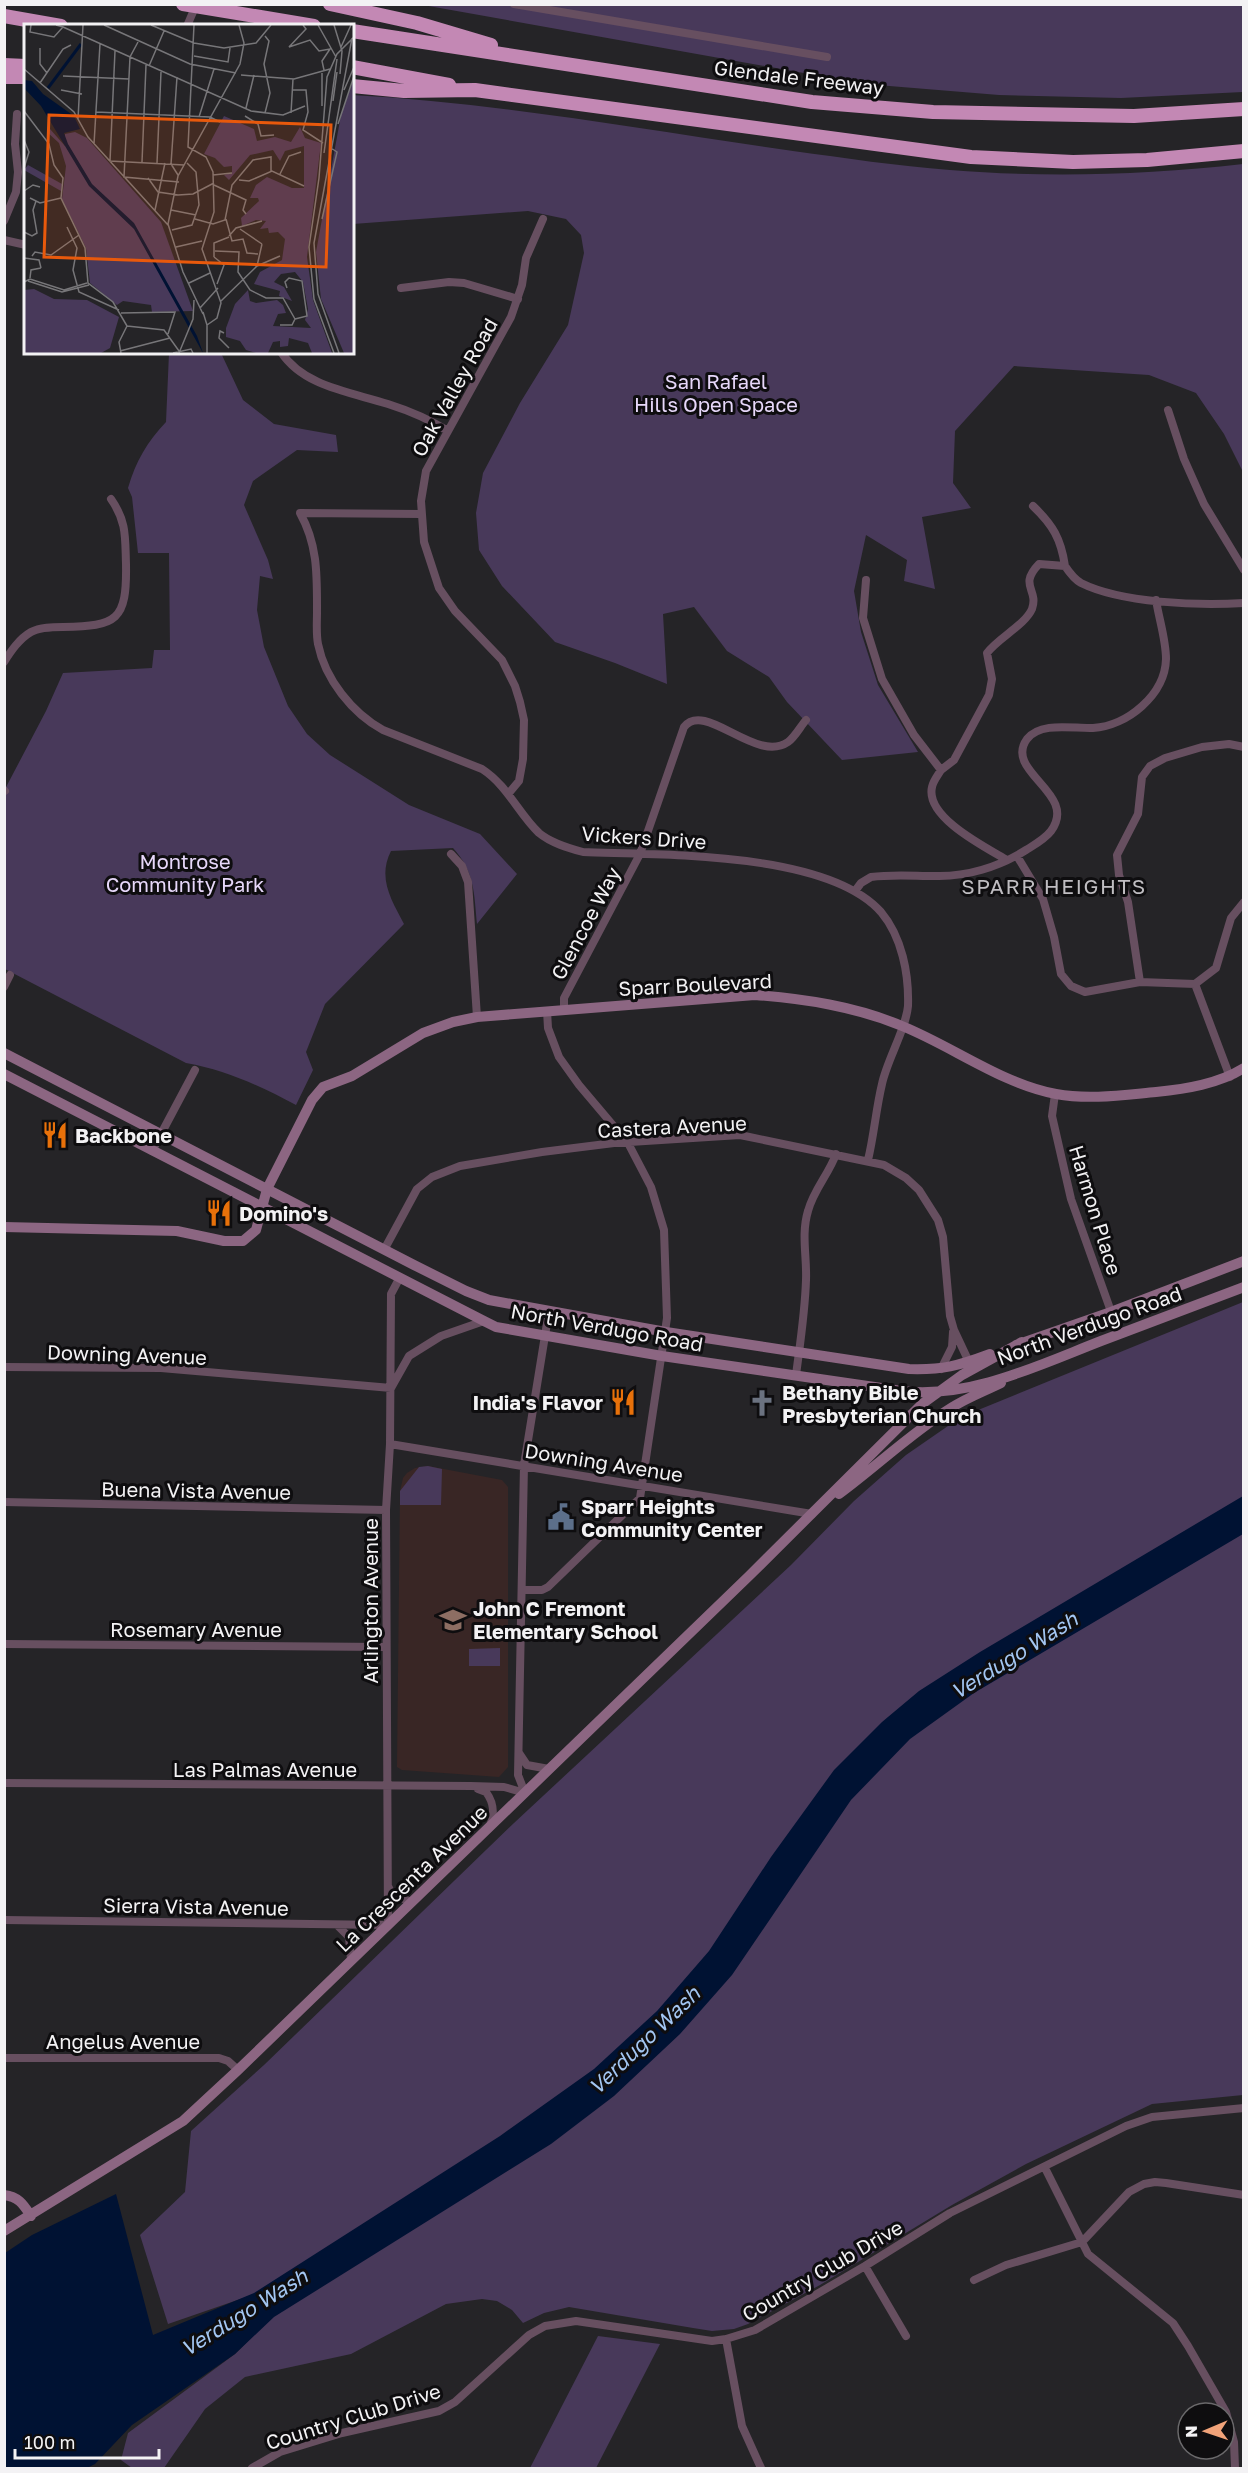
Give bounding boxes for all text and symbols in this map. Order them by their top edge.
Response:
inset map [24,24,354,354]
street label: Glendale Freeway [713,55,885,99]
street label: Oak Valley Road [406,313,502,461]
park label: San Rafael Hills Open Space [634,369,798,416]
street label: Vickers Drive [581,821,707,853]
park label: Montrose Community Park [106,849,264,896]
street label: Glencoe Way [545,863,625,983]
district label: SPARR HEIGHTS [961,873,1147,899]
street label: Sparr Boulevard [618,968,772,1000]
street label: Castera Avenue [597,1110,747,1142]
restaurant icon: Backbone [40,1120,70,1150]
place label: Backbone [75,1123,172,1147]
street label: Harmon Place [1065,1142,1127,1278]
restaurant icon: Domino's [204,1198,234,1228]
place label: Domino's [239,1201,328,1225]
street label: North Verdugo Road [993,1280,1185,1370]
street label: North Verdugo Road [509,1298,705,1356]
street label: Downing Avenue [47,1339,207,1369]
place label: Bethany Bible Presbyterian Church [782,1380,981,1427]
restaurant icon: India's Flavor [608,1387,638,1417]
church icon: Bethany Bible Presbyterian Church [747,1388,777,1418]
place label: India's Flavor [473,1390,603,1414]
street label: Downing Avenue [523,1438,685,1486]
street label: Buena Vista Avenue [101,1476,291,1504]
place label: Sparr Heights Community Center [581,1494,763,1541]
public building icon: Sparr Heights Community Center [546,1502,576,1532]
street label: Arlington Avenue [358,1518,382,1684]
place label: John C Fremont Elementary School [473,1596,658,1643]
school or university icon: John C Fremont Elementary School [438,1605,468,1635]
water label: Verdugo Wash [946,1605,1083,1704]
street label: Rosemary Avenue [110,1617,282,1641]
street label: Las Palmas Avenue [173,1757,357,1781]
street label: La Crescenta Avenue [330,1800,492,1956]
street label: Sierra Vista Avenue [103,1892,289,1920]
water label: Verdugo Wash [583,1980,706,2100]
street label: Angelus Avenue [46,2029,200,2053]
street label: Country Club Drive [737,2214,907,2326]
water label: Verdugo Wash [176,2262,313,2361]
street label: Country Club Drive [263,2378,443,2454]
north arrow [1176,2401,1236,2461]
scale bar [15,2422,159,2460]
text: N [1181,2425,1201,2438]
text: 100 m [24,2431,75,2453]

